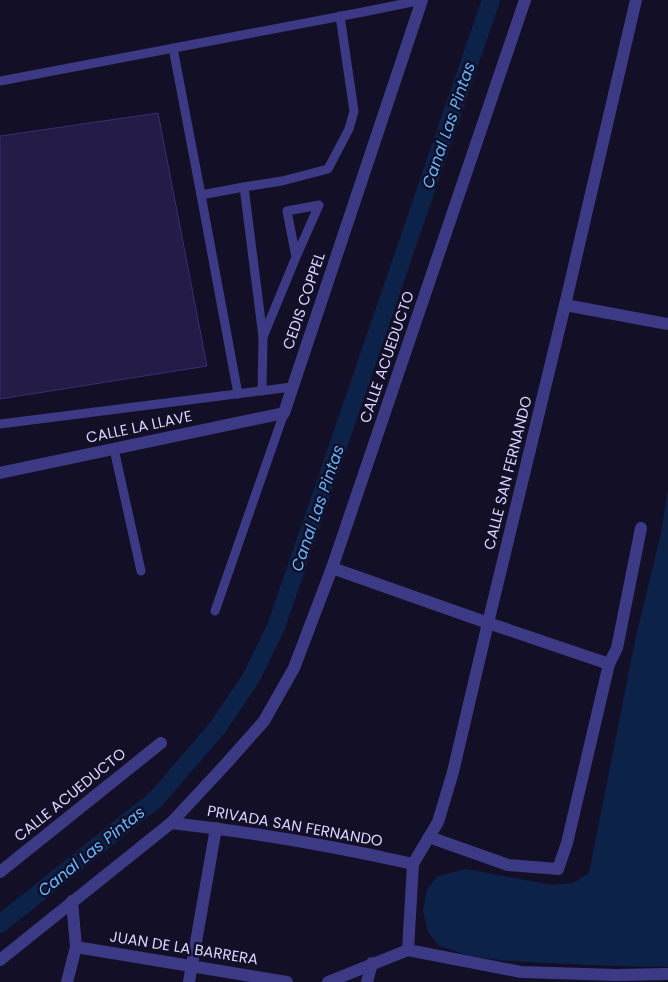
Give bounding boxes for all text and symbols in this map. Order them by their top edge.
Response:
water label: Canal Las Pintas [416,59,481,191]
street label: CEDIS COPPEL [277,249,330,352]
street label: CALLE ACUEDUCTO [354,288,419,426]
street label: CALLE SAN FERNANDO [478,394,537,552]
street label: CALLE LA LLAVE [84,405,194,448]
water label: Canal Las Pintas [285,442,350,574]
street label: CALLE ACUEDUCTO [9,743,130,846]
street label: PRIVADA SAN FERNANDO [206,800,385,851]
water label: Canal Las Pintas [33,801,150,902]
street label: JUAN DE LA BARRERA [108,925,260,970]

